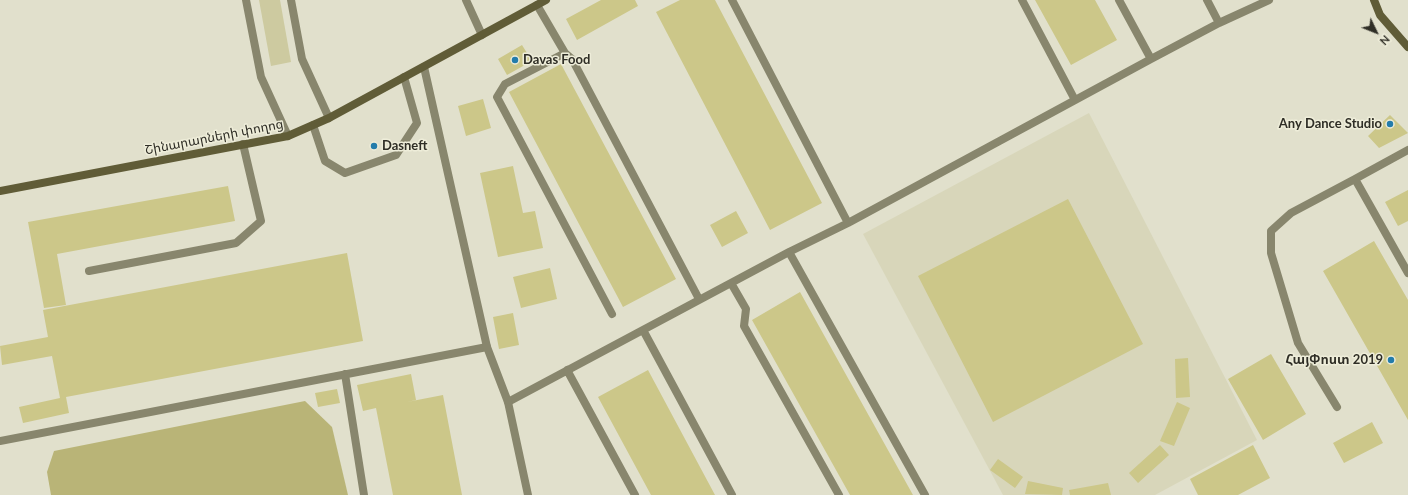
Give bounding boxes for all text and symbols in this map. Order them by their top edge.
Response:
north arrow [1356,12,1396,52]
text: N [1378,33,1393,48]
place label: Davas Food [523,52,590,68]
marker: Davas Food [510,55,520,65]
street label: Շինարարների փողոց [143,116,285,158]
place label: Any Dance Studio [1279,116,1382,132]
marker: Any Dance Studio [1385,119,1395,129]
place label: Dasneft [382,138,427,154]
marker: Dasneft [369,141,379,151]
place label: ՀայՓոստ 2019 [1285,352,1383,368]
marker: ՀայՓոստ 2019 [1386,355,1396,365]

